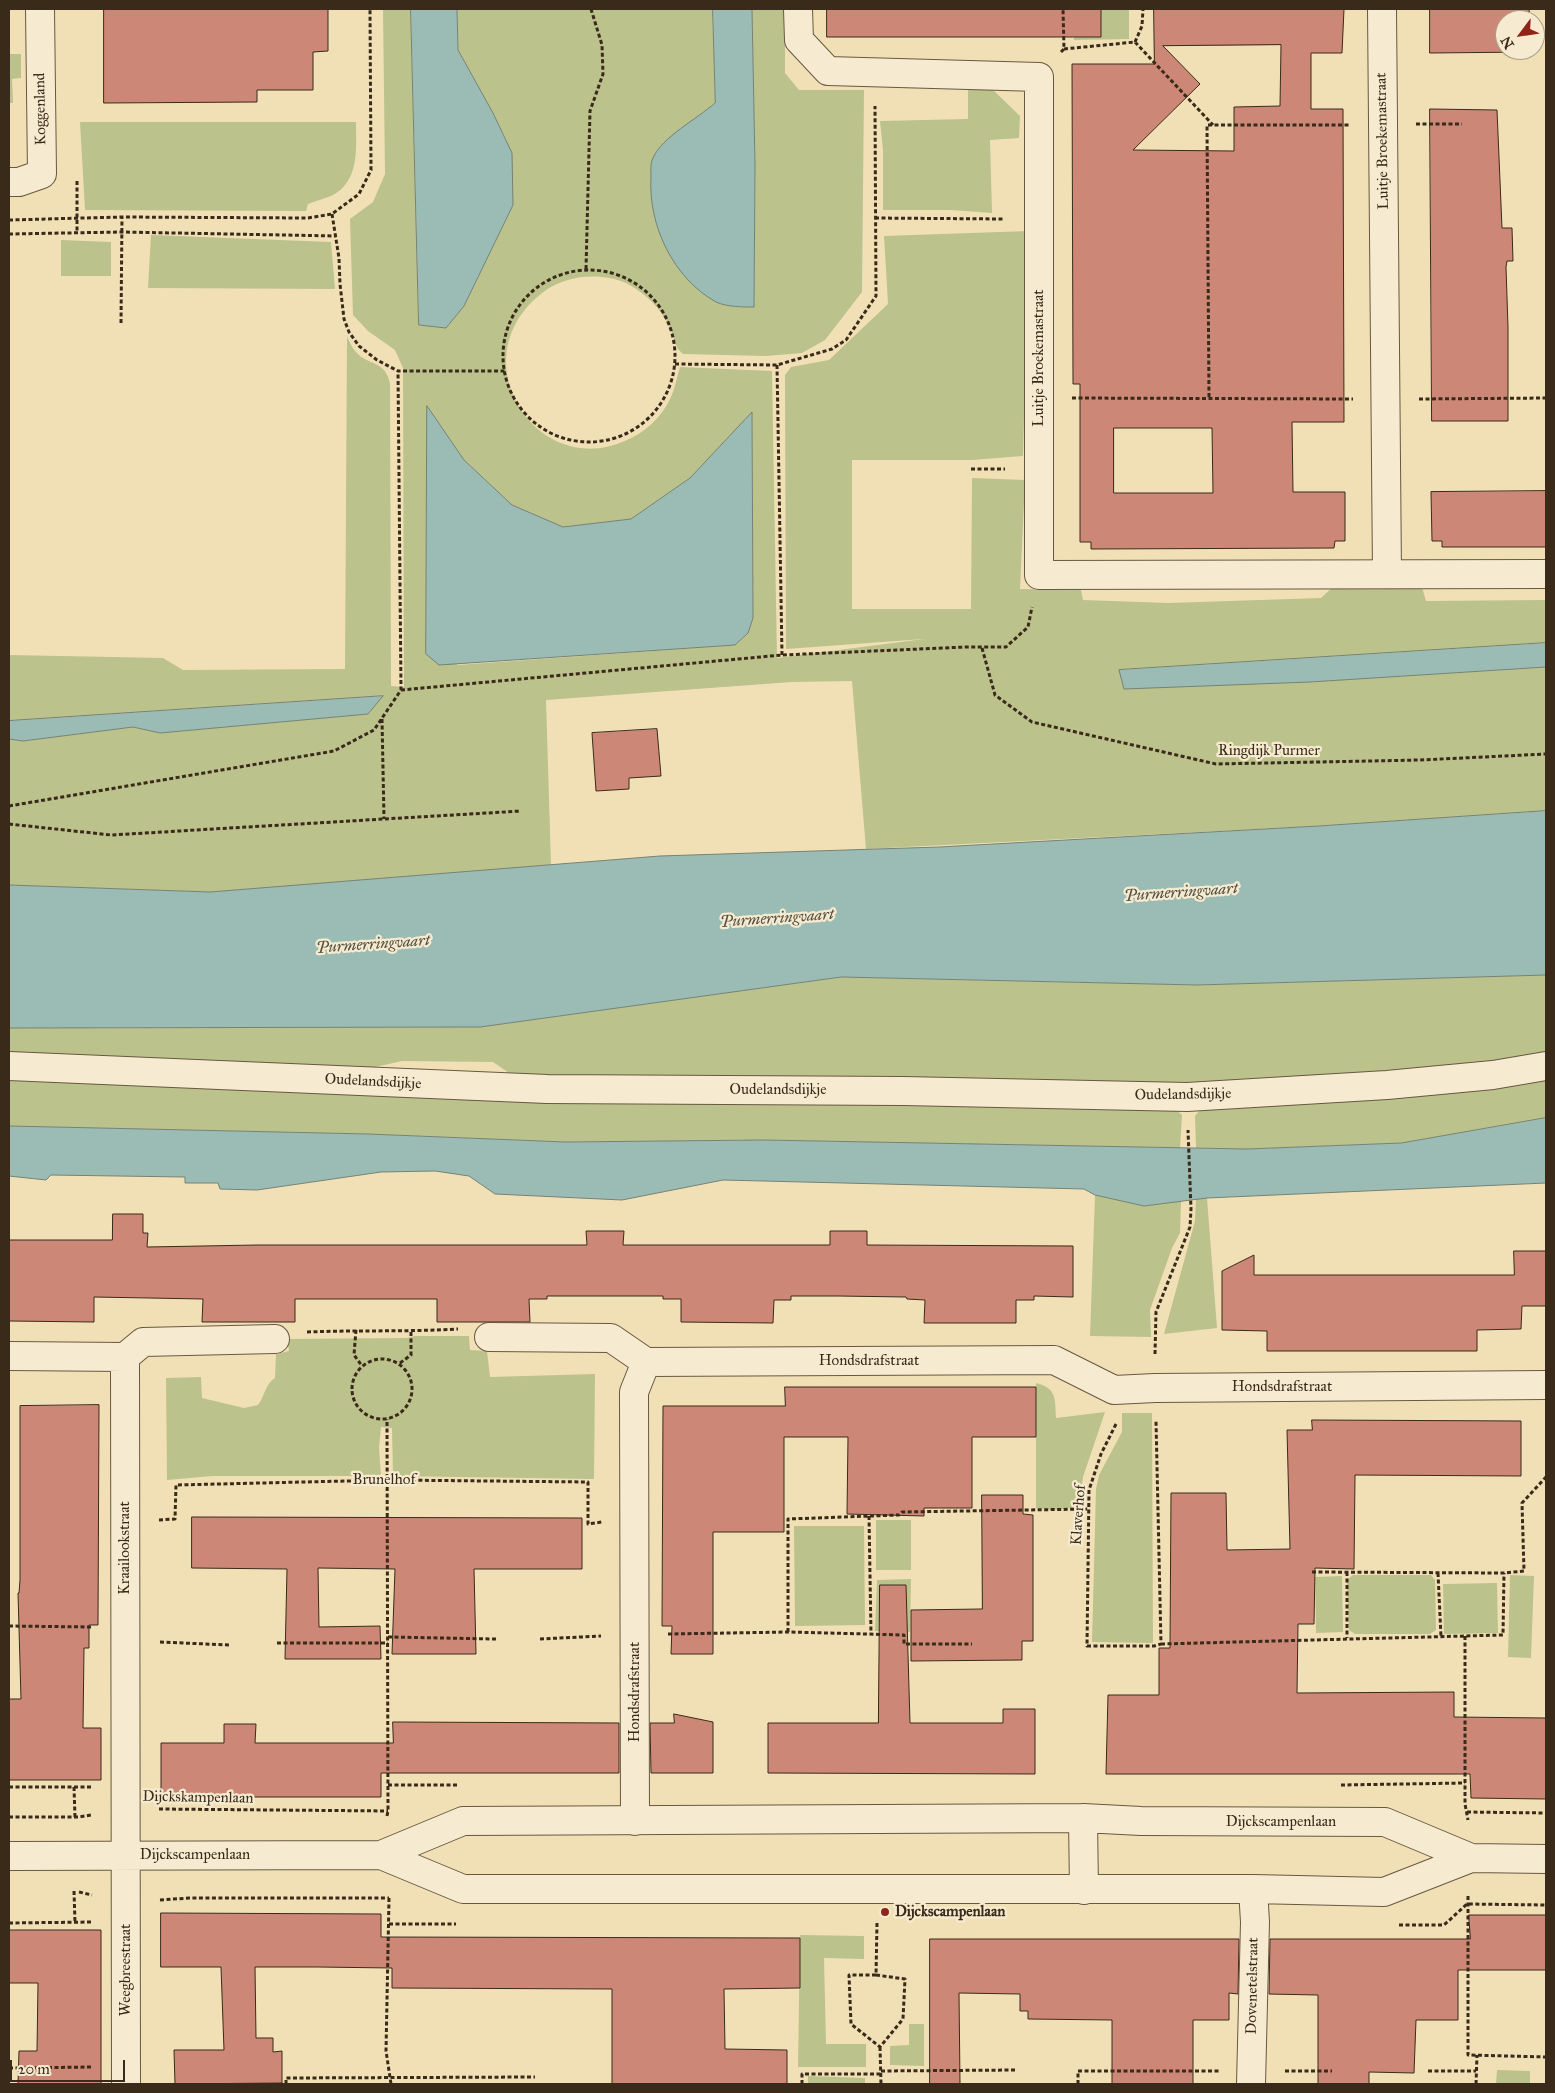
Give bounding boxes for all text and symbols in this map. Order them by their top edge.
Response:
north arrow [1495,10,1545,60]
text: N [1497,33,1518,52]
street label: Luitje Broekemastraat [1373,72,1393,210]
street label: Koggenland [31,73,51,145]
street label: Luitje Broekemastraat [1030,289,1048,427]
street label: Ringdijk Purmer [1218,742,1320,760]
water label: Purmerringvaart [1124,879,1238,907]
water label: Purmerringvaart [720,905,834,933]
water label: Purmerringvaart [316,931,430,959]
street label: Oudelandsdijkje [324,1070,422,1094]
street label: Oudelandsdijkje [730,1081,826,1099]
street label: Oudelandsdijkje [1134,1085,1232,1105]
street label: Hondsdrafstraat [819,1352,919,1370]
street label: Hondsdrafstraat [1232,1378,1332,1396]
street label: Brunelhof [353,1471,415,1489]
street label: Klaverhof [1068,1484,1090,1546]
street label: Kraailookstraat [116,1501,134,1595]
street label: Hondsdrafstraat [626,1642,644,1742]
street label: Dijckskampenlaan [142,1788,254,1808]
street label: Dijckscampenlaan [1226,1813,1336,1831]
street label: Dijckscampenlaan [140,1846,250,1864]
place label: Dijckscampenlaan [895,1903,1005,1921]
marker: Dijckscampenlaan [879,1906,891,1918]
street label: Weegbreestraat [117,1924,135,2016]
street label: Dovenetelstraat [1243,1937,1263,2035]
scale bar [12,2050,128,2082]
text: 20 m [18,2060,50,2078]

